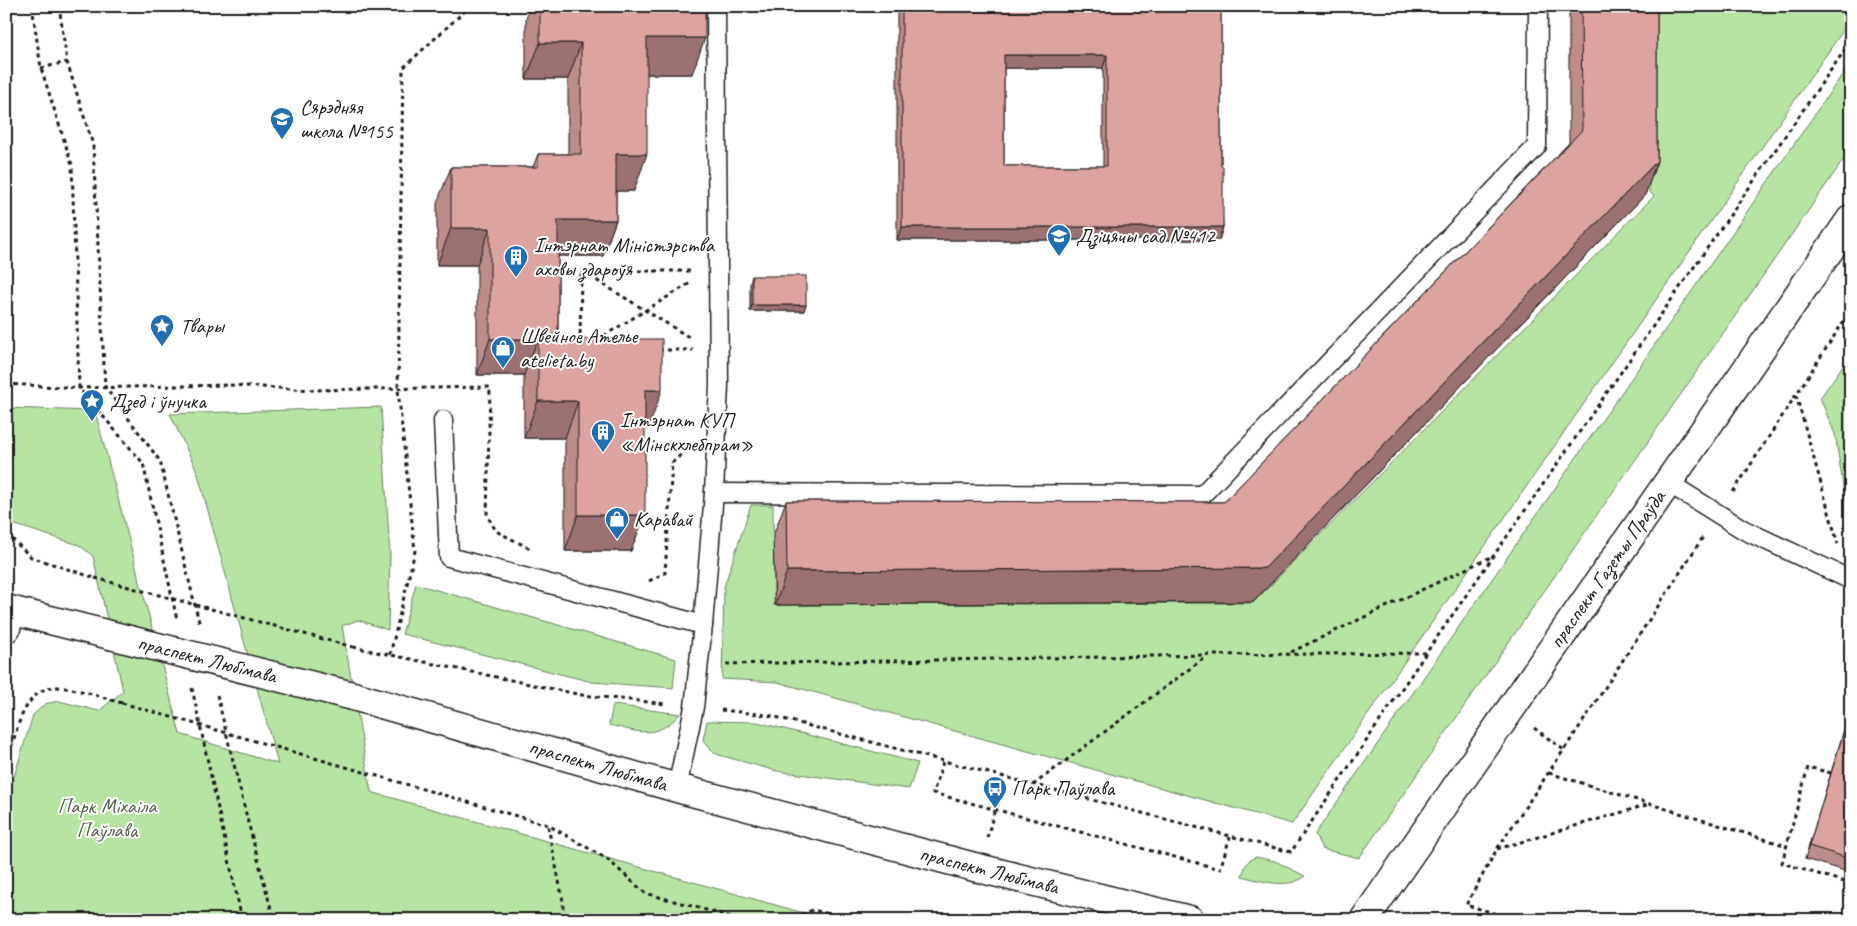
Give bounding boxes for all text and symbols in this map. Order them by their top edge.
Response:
place label: Сярэдняя школа №155 [300,94,394,144]
school or university icon: Сярэдняя школа №155 [269,106,295,140]
school or university icon: Дзіцячы сад №412 [1046,223,1072,257]
place label: Дзіцячы сад №412 [1076,223,1216,250]
place label: Інтэрнат Міністэрства аховы здароўя [534,232,716,283]
building icon: Інтэрнат Міністэрства аховы здароўя [503,244,529,278]
place icon: Твары [149,313,175,347]
place label: Твары [180,313,226,339]
place label: Швейное Ателье atelieta.by [520,323,639,373]
shop icon: Швейное Ателье atelieta.by [490,335,516,369]
place icon: Дзед і ўнучка [79,388,105,422]
place label: Дзед і ўнучка [110,388,207,415]
place label: Інтэрнат КУП «Мінскхлебпрам» [620,407,753,457]
building icon: Інтэрнат КУП «Мінскхлебпрам» [590,419,616,453]
street label: праспект Газеты Праўда [1543,484,1673,653]
shop icon: Каравай [604,506,630,540]
place label: Каравай [634,506,694,532]
street label: праспект Любімава [135,629,281,689]
street label: праспект Любімава [526,733,671,798]
bus stop icon: Парк Паўлава [982,775,1008,809]
place label: Парк Паўлава [1012,775,1116,801]
park label: Парк Міхаіла Паўлава [58,793,158,843]
street label: праспект Любімава [917,840,1063,900]

